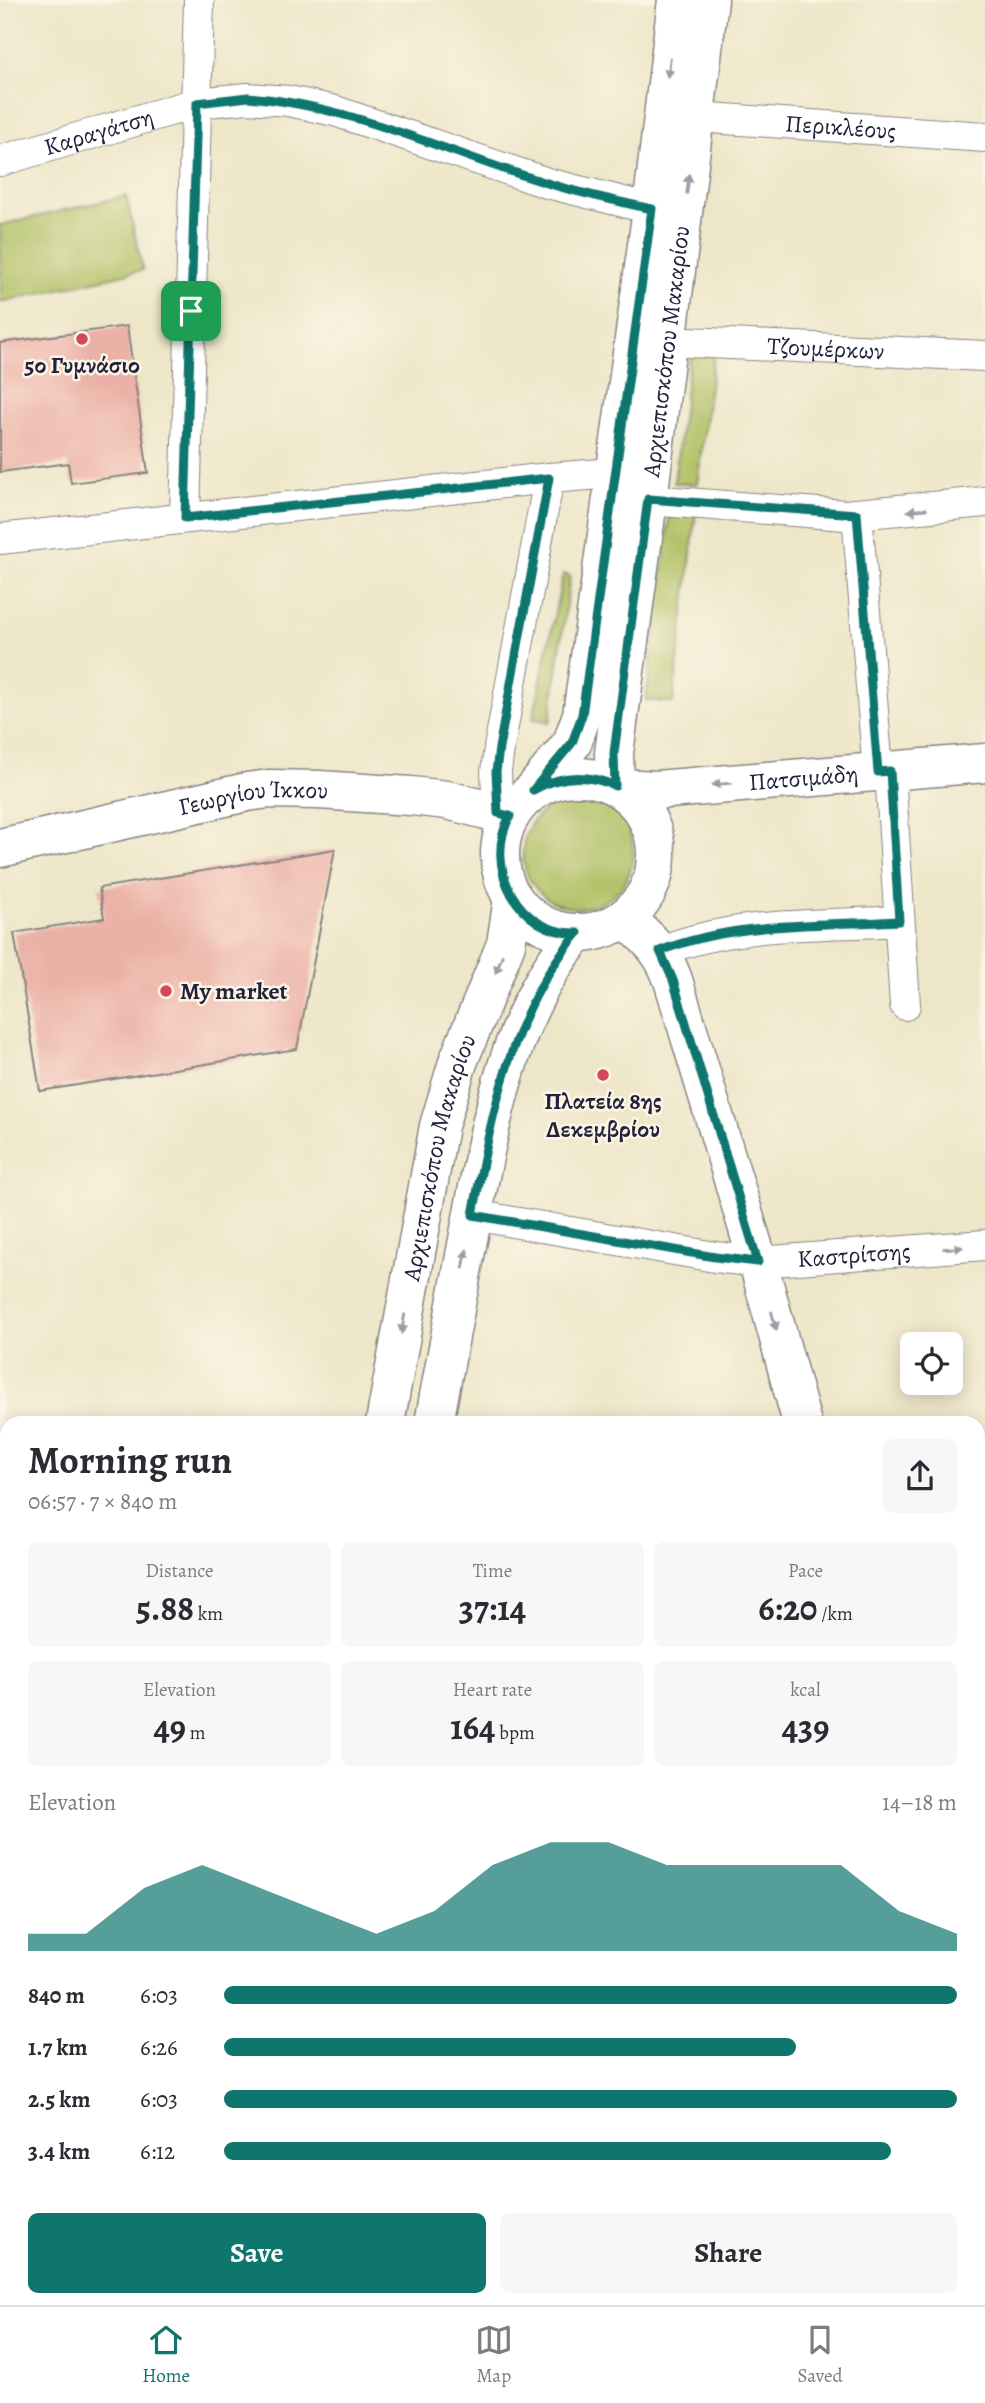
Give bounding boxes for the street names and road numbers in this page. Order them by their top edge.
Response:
street label: Καραγάτση [40,100,157,163]
street label: Περικλέους [784,107,897,147]
street label: Αρχιεπισκόπου Μακαρίου [635,224,697,480]
street label: Τζουμέρκων [767,330,885,367]
street label: Πατσιμάδη [747,757,859,798]
street label: Γεωργίου Ίκκου [175,773,329,823]
street label: Αρχιεπισκόπου Μακαρίου [395,1029,484,1285]
street label: Καστρίτσης [796,1235,911,1275]

